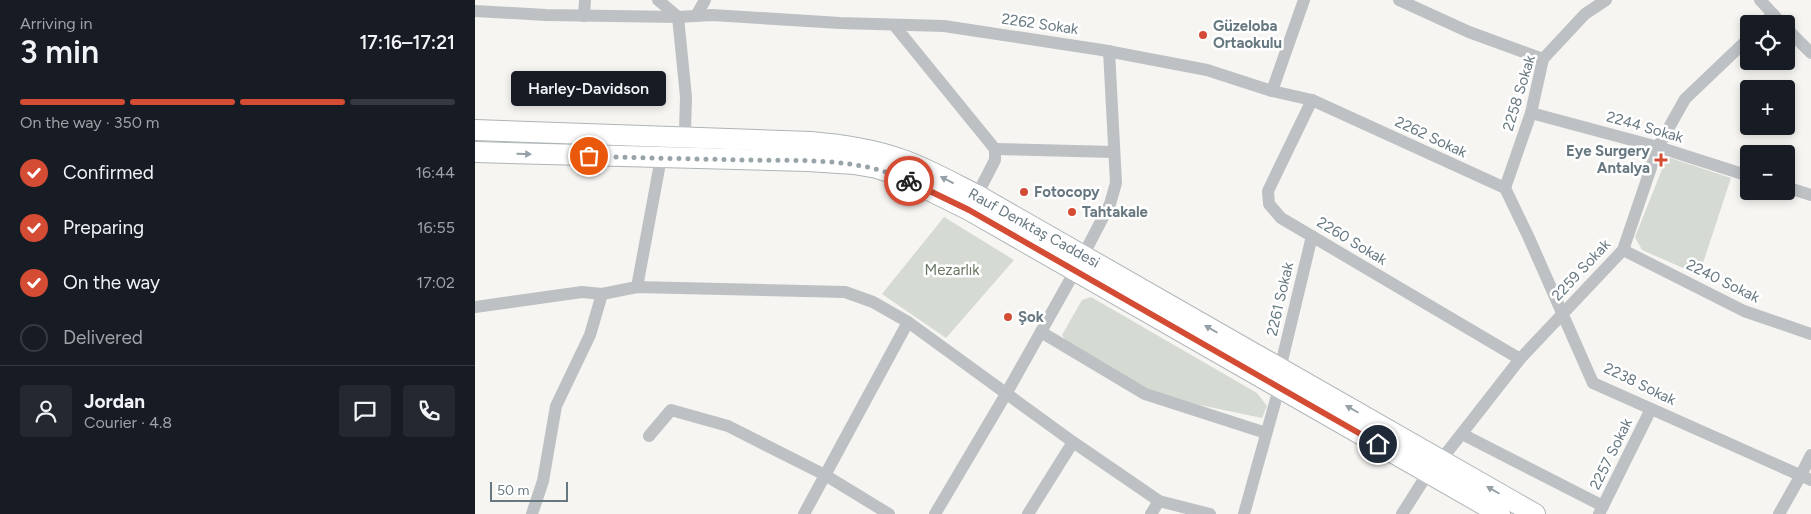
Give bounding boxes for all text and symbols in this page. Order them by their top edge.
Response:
street label: 2262 Sokak [1000,10,1080,38]
text: Arriving in [20,14,92,33]
map controls [1740,15,1795,200]
button: locate [1740,15,1795,70]
place label: Güzeloba Ortaokulu [1213,17,1282,52]
marker: Güzeloba Ortaokulu [1197,29,1209,41]
text: 17:16–17:21 [359,31,455,54]
text: 3 min [20,33,99,71]
street label: 2258 Sokak [1499,52,1539,133]
callout: Harley-Davidson [511,71,667,106]
text: Harley-Davidson [528,79,649,98]
button: + [1740,80,1795,135]
street label: 2244 Sokak [1605,107,1686,147]
text: On the way · 350 m [20,113,159,132]
street label: 2262 Sokak [1392,113,1470,162]
pin [568,135,610,177]
icon: bag [575,142,603,170]
place label: Eye Surgery Antalya [1566,142,1650,177]
button: − [1740,145,1795,200]
one-way arrow [516,150,532,158]
marker: Eye Surgery Antalya [1654,153,1668,167]
courier [884,156,934,206]
icon: check [20,159,48,187]
text: Confirmed [63,161,154,184]
text: 16:44 [415,163,455,182]
icon: bike [895,167,923,195]
one-way arrow [940,176,955,184]
place label: Fotocopy [1034,183,1100,201]
street label: Rauf Denktaş Caddesi [965,184,1103,272]
marker: Fotocopy [1018,186,1030,198]
place label: Tahtakale [1082,203,1149,221]
marker: Tahtakale [1066,206,1078,218]
street label: 2260 Sokak [1314,213,1391,269]
icon: check [20,214,48,242]
text: Preparing [63,216,144,239]
text: 16:55 [417,218,455,237]
street label: 2259 Sokak [1548,235,1615,304]
street label: 2240 Sokak [1683,256,1763,307]
street label: 2261 Sokak [1263,260,1297,338]
park label: Mezarlık [924,261,980,279]
icon: check [20,269,48,297]
text: On the way [63,271,160,294]
text: 17:02 [417,273,455,292]
place label: Şok [1018,308,1044,326]
marker: Şok [1002,311,1014,323]
one-way arrow [1204,324,1217,333]
text: Delivered [63,326,143,349]
street label: 2238 Sokak [1601,359,1680,409]
button: person [20,385,72,437]
button: chat [339,385,391,437]
button: phone [403,385,455,437]
text: Jordan [84,390,145,413]
one-way arrow [1345,405,1359,414]
text: Courier · 4.8 [84,413,172,432]
street label: 2257 Sokak [1586,415,1636,493]
pin [1357,423,1399,465]
icon: home [1364,430,1392,458]
scale bar [490,479,567,502]
text: 50 m [497,482,529,499]
one-way arrow [1486,485,1500,494]

